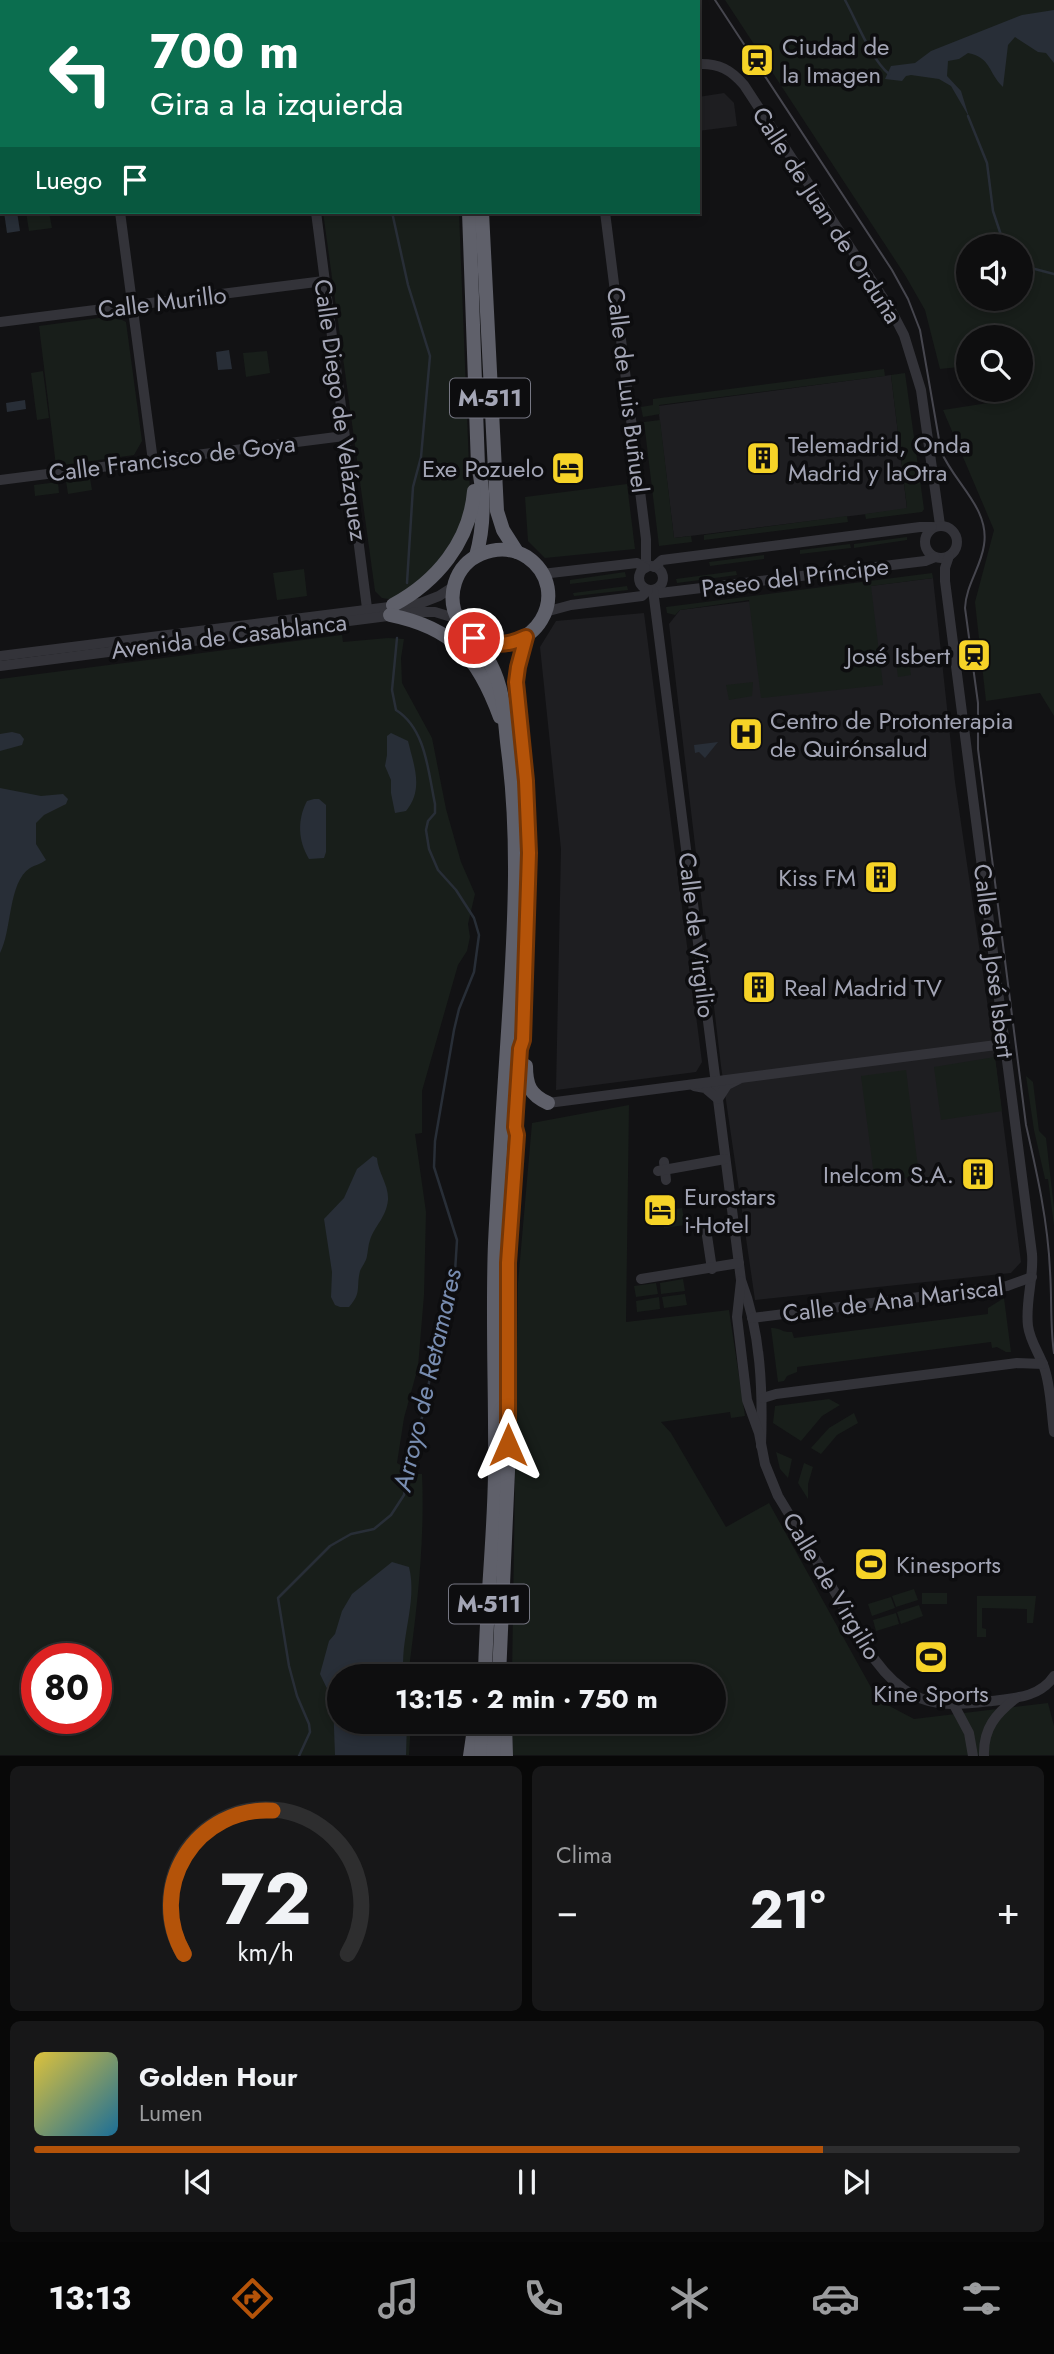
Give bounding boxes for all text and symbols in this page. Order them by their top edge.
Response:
text: 700 m [150,16,299,86]
icon: left [35,28,126,119]
place label: Ciudad de la Imagen [782,29,889,92]
station icon: Ciudad de la Imagen [738,41,776,79]
text: Gira a la izquierda [150,81,403,127]
street label: Calle de Juan de Orduña [744,100,910,330]
text: Luego [35,161,102,199]
icon: arrive [116,161,154,199]
map controls [956,234,1033,402]
button: sound [956,234,1033,311]
street label: Calle Murillo [96,277,228,327]
street label: Calle Diego de Velázquez [305,277,377,543]
street label: Calle de Luis Buñuel [598,285,658,495]
button: search [956,325,1033,402]
road number: M-511 [450,378,530,418]
street label: Calle Francisco de Goya [47,425,297,491]
place label: Telemadrid, Onda Madrid y laOtra [788,427,970,490]
building icon: Telemadrid, Onda Madrid y laOtra [744,439,782,477]
hotel icon: Exe Pozuelo [549,449,587,487]
place label: Exe Pozuelo [422,451,544,486]
street label: Paseo del Príncipe [699,548,891,606]
street label: Avenida de Casablanca [109,604,349,668]
pin [444,608,504,668]
icon: arrive [455,619,493,657]
station icon: José Isbert [955,636,993,674]
place label: José Isbert [843,638,950,673]
place label: Centro de Protonterapia de Quirónsalud [770,703,1013,766]
hospital icon: Centro de Protonterapia de Quirónsalud [727,715,765,753]
street label: Calle de Virgilio [669,850,725,1020]
building icon: Kiss FM [862,858,900,896]
place label: Kiss FM [778,860,856,895]
street label: Calle de José Isbert [965,862,1023,1060]
building icon: Real Madrid TV [740,968,778,1006]
place label: Real Madrid TV [784,970,942,1005]
building icon: Inelcom S.A. [959,1155,997,1193]
place label: Inelcom S.A. [823,1157,954,1192]
place label: Eurostars i-Hotel [684,1179,776,1242]
hotel icon: Eurostars i-Hotel [641,1191,679,1229]
water label: Arroyo de Retamares [383,1264,471,1496]
street label: Calle de Ana Mariscal [780,1269,1006,1331]
position arrow [471,1408,545,1482]
street label: Calle de Virgilio [774,1506,890,1666]
sports icon: Kinesports [852,1545,890,1583]
place label: Kinesports [896,1547,1001,1582]
road number: M-511 [449,1584,529,1624]
sports icon: Kine Sports [912,1638,950,1676]
speed limit sign: 80 [21,1643,112,1734]
place label: Kine Sports [873,1676,989,1711]
text: 13:15 · 2 min · 750 m [395,1680,658,1718]
text: Clima [556,1838,612,1872]
text: 72 [220,1847,312,1952]
text: 21° [750,1872,826,1948]
text: − [556,1883,578,1938]
text: + [997,1883,1020,1938]
text: km/h [238,1934,294,1970]
text: Golden Hour [139,2058,298,2096]
text: Lumen [139,2096,203,2130]
icon: previous [179,2163,217,2201]
icon: pause [508,2163,546,2201]
icon: next [837,2163,875,2201]
icon: directions [228,2274,277,2323]
icon: music [374,2274,423,2323]
icon: phone [519,2274,568,2323]
icon: climate [665,2274,714,2323]
icon: car [811,2274,860,2323]
icon: filters [957,2274,1006,2323]
text: 13:13 [48,2275,131,2321]

